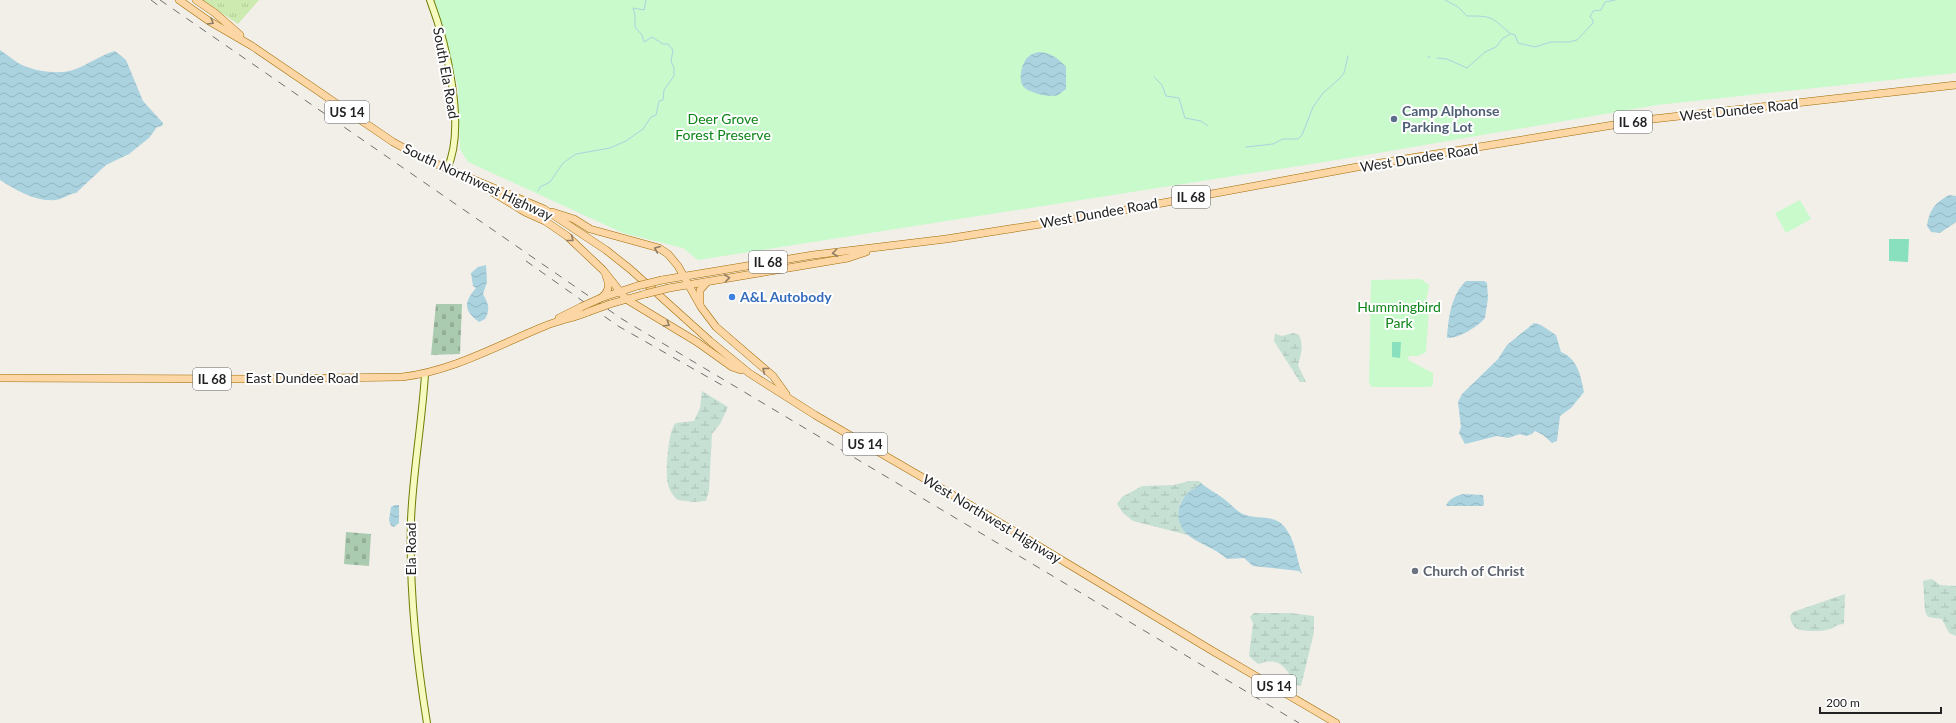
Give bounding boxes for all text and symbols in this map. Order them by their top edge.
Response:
one-way arrow [207,17,214,24]
street label: South Ela Road [430,26,463,120]
street label: West Dundee Road [1679,95,1799,124]
road number: US 14 [325,101,369,123]
place label: Camp Alphonse Parking Lot [1402,102,1500,135]
park label: Deer Grove Forest Preserve [675,110,771,143]
road number: IL 68 [1614,111,1652,133]
marker: Camp Alphonse Parking Lot [1389,114,1399,124]
street label: South Northwest Highway [401,139,556,224]
street label: West Dundee Road [1359,140,1479,175]
road number: IL 68 [1172,186,1210,208]
street label: West Dundee Road [1039,194,1159,231]
one-way arrow [566,234,573,241]
one-way arrow [653,245,660,253]
one-way arrow [831,248,838,257]
road number: IL 68 [749,251,787,273]
one-way arrow [724,274,730,283]
place label: A&L Autobody [739,288,832,305]
marker: A&L Autobody [727,292,737,302]
park label: Hummingbird Park [1357,298,1441,331]
one-way arrow [663,319,670,327]
road number: IL 68 [193,368,231,390]
one-way arrow [762,368,769,375]
street label: East Dundee Road [245,369,359,386]
road number: US 14 [843,433,887,455]
street label: West Northwest Highway [920,470,1065,567]
street label: Ela Road [402,523,419,575]
place label: Church of Christ [1423,562,1525,579]
marker: Church of Christ [1410,566,1420,576]
road number: US 14 [1252,675,1296,697]
scale bar [1820,689,1941,715]
text: 200 m [1826,695,1860,710]

